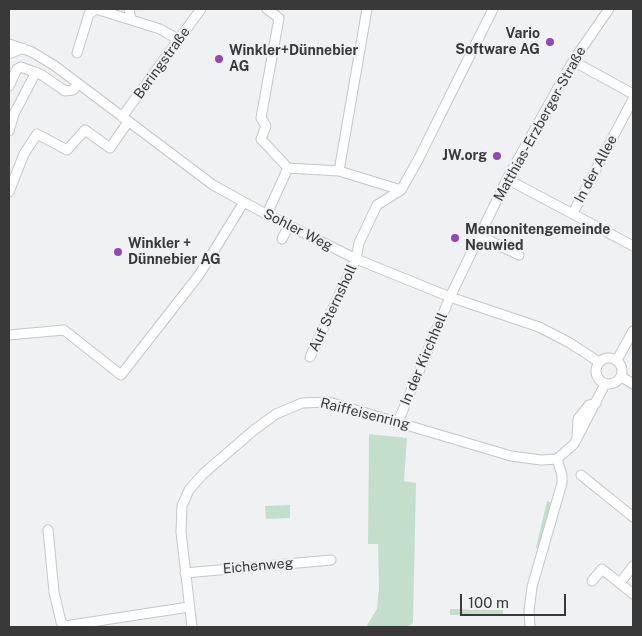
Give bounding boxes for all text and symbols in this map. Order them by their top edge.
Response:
street label: Beringstraße [130,24,194,102]
place label: Vario Software AG [455,26,540,58]
marker: Vario Software AG [544,36,556,48]
place label: Winkler+Dünnebier AG [229,43,358,75]
street label: Matthias-Erzberger-Straße [490,44,590,204]
marker: Winkler+Dünnebier AG [213,53,225,65]
street label: In der Allee [571,132,621,206]
place label: JW.org [442,148,487,164]
marker: JW.org [491,150,503,162]
street label: Sohler Weg [261,205,335,255]
place label: Mennonitengemeinde Neuwied [465,222,610,254]
marker: Mennonitengemeinde Neuwied [449,232,461,244]
place label: Winkler + Dünnebier AG [128,236,221,268]
marker: Winkler + Dünnebier AG [112,246,124,258]
street label: Auf Sternsholl [306,262,360,354]
street label: In der Kirchhell [397,310,451,408]
street label: Raiffeisenring [319,395,411,433]
street label: Eichenweg [222,555,294,577]
scale bar [462,584,568,616]
text: 100 m [468,594,509,611]

